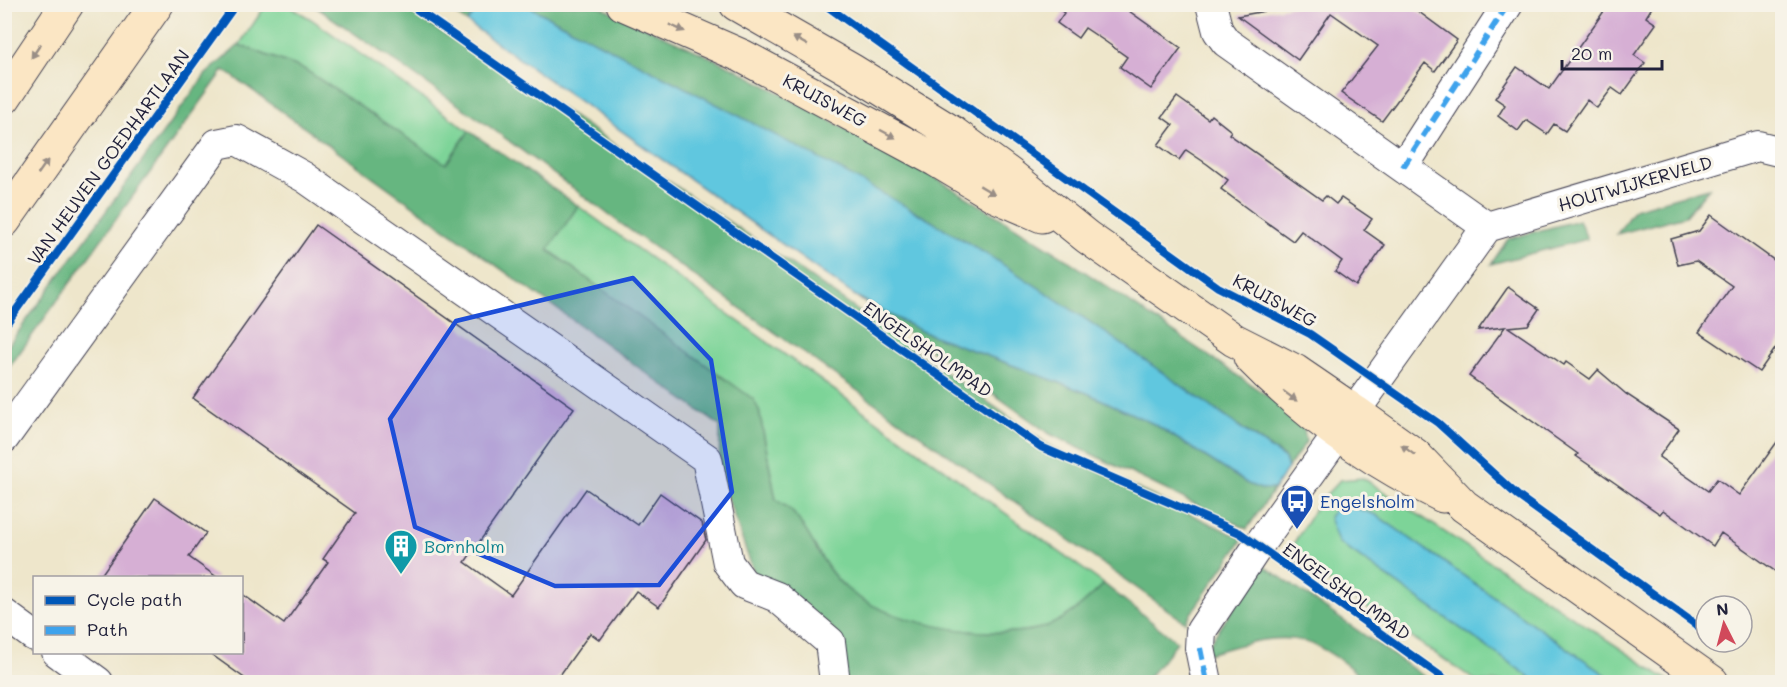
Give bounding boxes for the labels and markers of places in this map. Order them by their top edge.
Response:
bus stop icon: Engelsholm [1279,483,1315,530]
place label: Engelsholm [1320,489,1415,513]
building icon: Bornholm [383,528,419,575]
place label: Bornholm [424,534,505,558]

